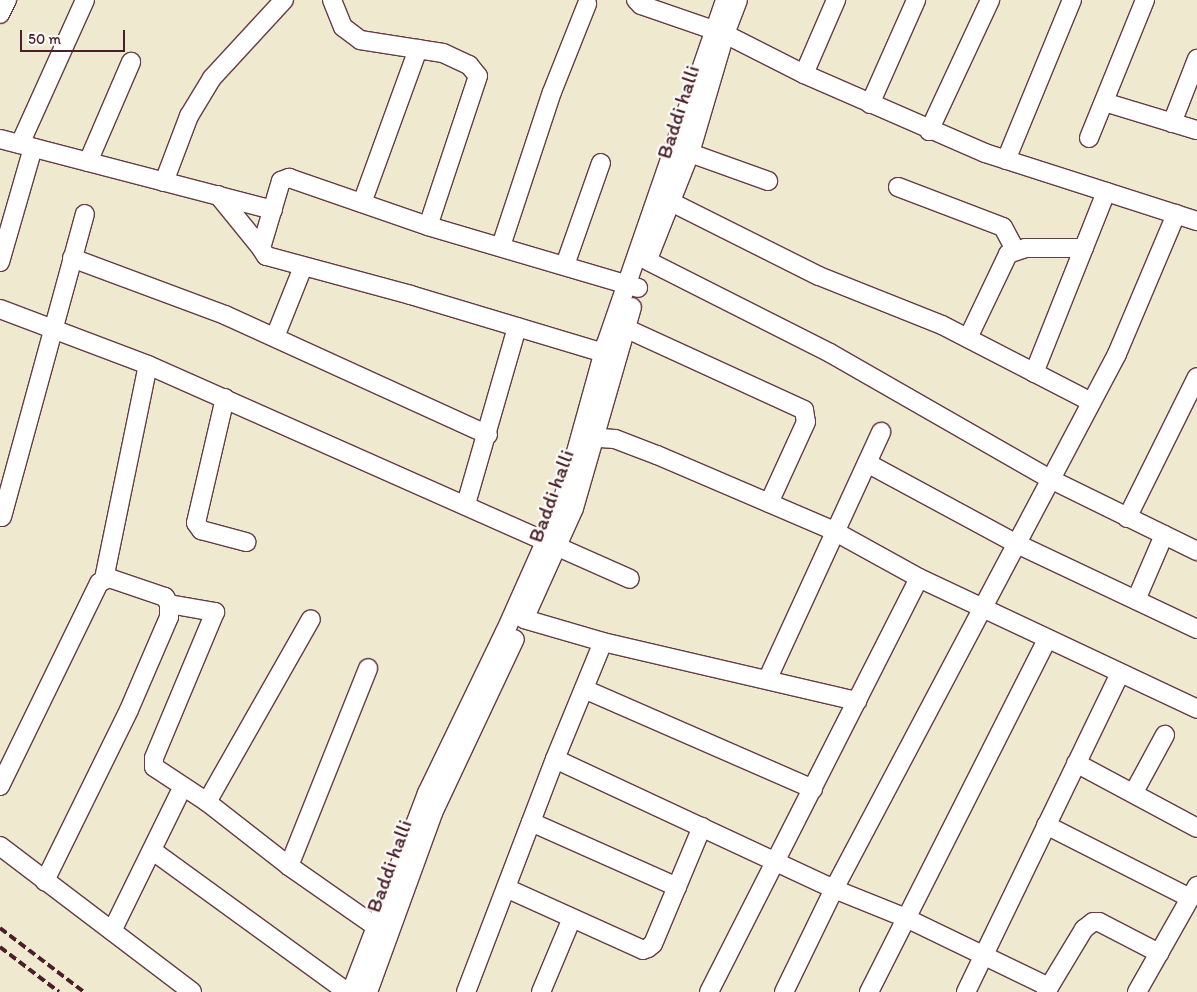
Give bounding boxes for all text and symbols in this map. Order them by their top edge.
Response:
scale bar [22,20,128,52]
text: 50 m [28,30,61,48]
street label: Baddi halli [651,62,705,162]
street label: Baddi halli [523,446,579,546]
street label: Baddi halli [361,816,417,916]

